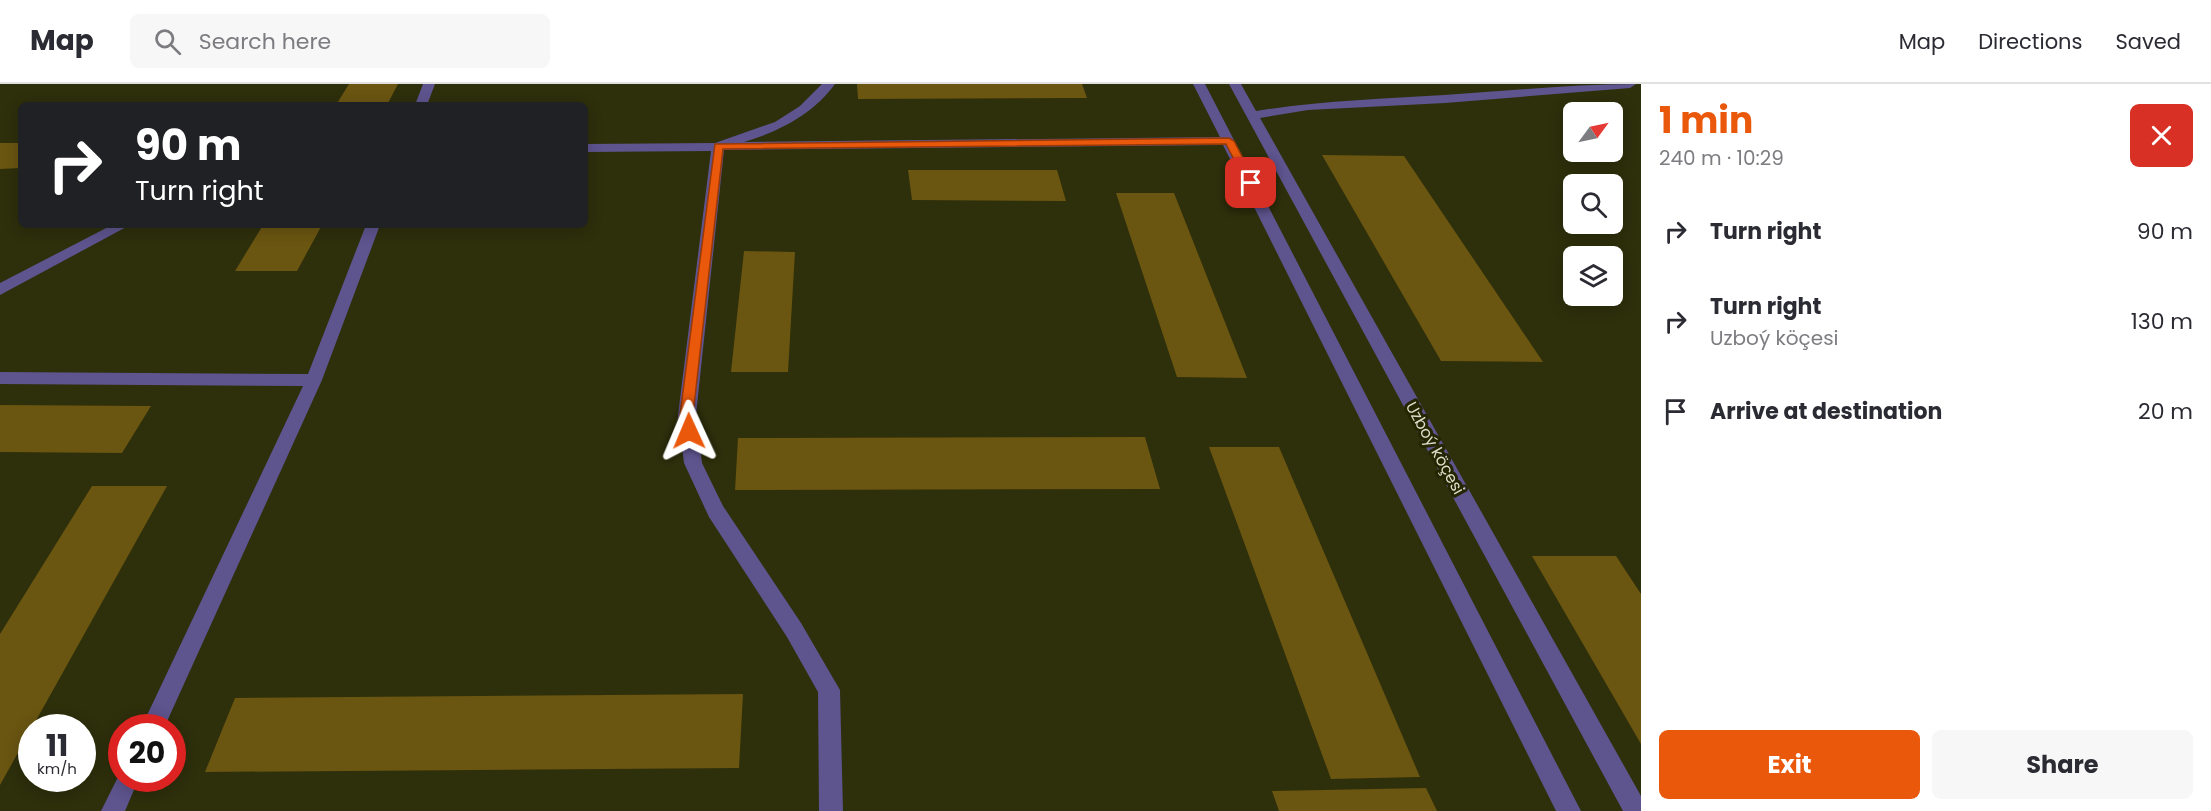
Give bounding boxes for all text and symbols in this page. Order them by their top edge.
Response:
search box [130,14,550,68]
text: Map [30,21,94,60]
icon: search [151,25,184,58]
text: Search here [199,26,331,57]
text: Map [1899,27,1945,56]
text: Directions [1978,27,2082,56]
text: Saved [2115,27,2181,56]
text: 1 min [1659,95,1753,146]
north arrow [1563,102,1623,162]
map controls [1563,102,1623,306]
button: close [2130,104,2193,167]
text: 90 m [135,116,242,175]
icon: right [36,126,114,204]
text: 240 m · 10:29 [1659,144,1784,172]
pin [1225,157,1276,208]
icon: arrive [1234,166,1267,199]
text: Turn right [135,172,264,209]
button: search [1563,174,1623,234]
icon: right [1659,215,1692,248]
text: Turn right [1710,216,1821,247]
text: 90 m [2137,216,2193,247]
button: layers [1563,246,1623,306]
text: Turn right [1710,291,1821,322]
icon: right [1659,305,1692,338]
text: 130 m [2131,306,2193,337]
text: Uzboý köçesi [1710,324,1839,352]
icon: arrive [1659,395,1692,428]
text: Arrive at destination [1710,396,1942,427]
text: 20 m [2138,396,2193,427]
street label: Uzboý köçesi [1400,397,1470,499]
position arrow [657,399,721,463]
speed limit sign: 20 [108,714,186,792]
text: 11 [46,724,68,767]
button: Exit [1659,730,1920,799]
button: Share [1932,730,2193,799]
text: km/h [37,758,77,779]

